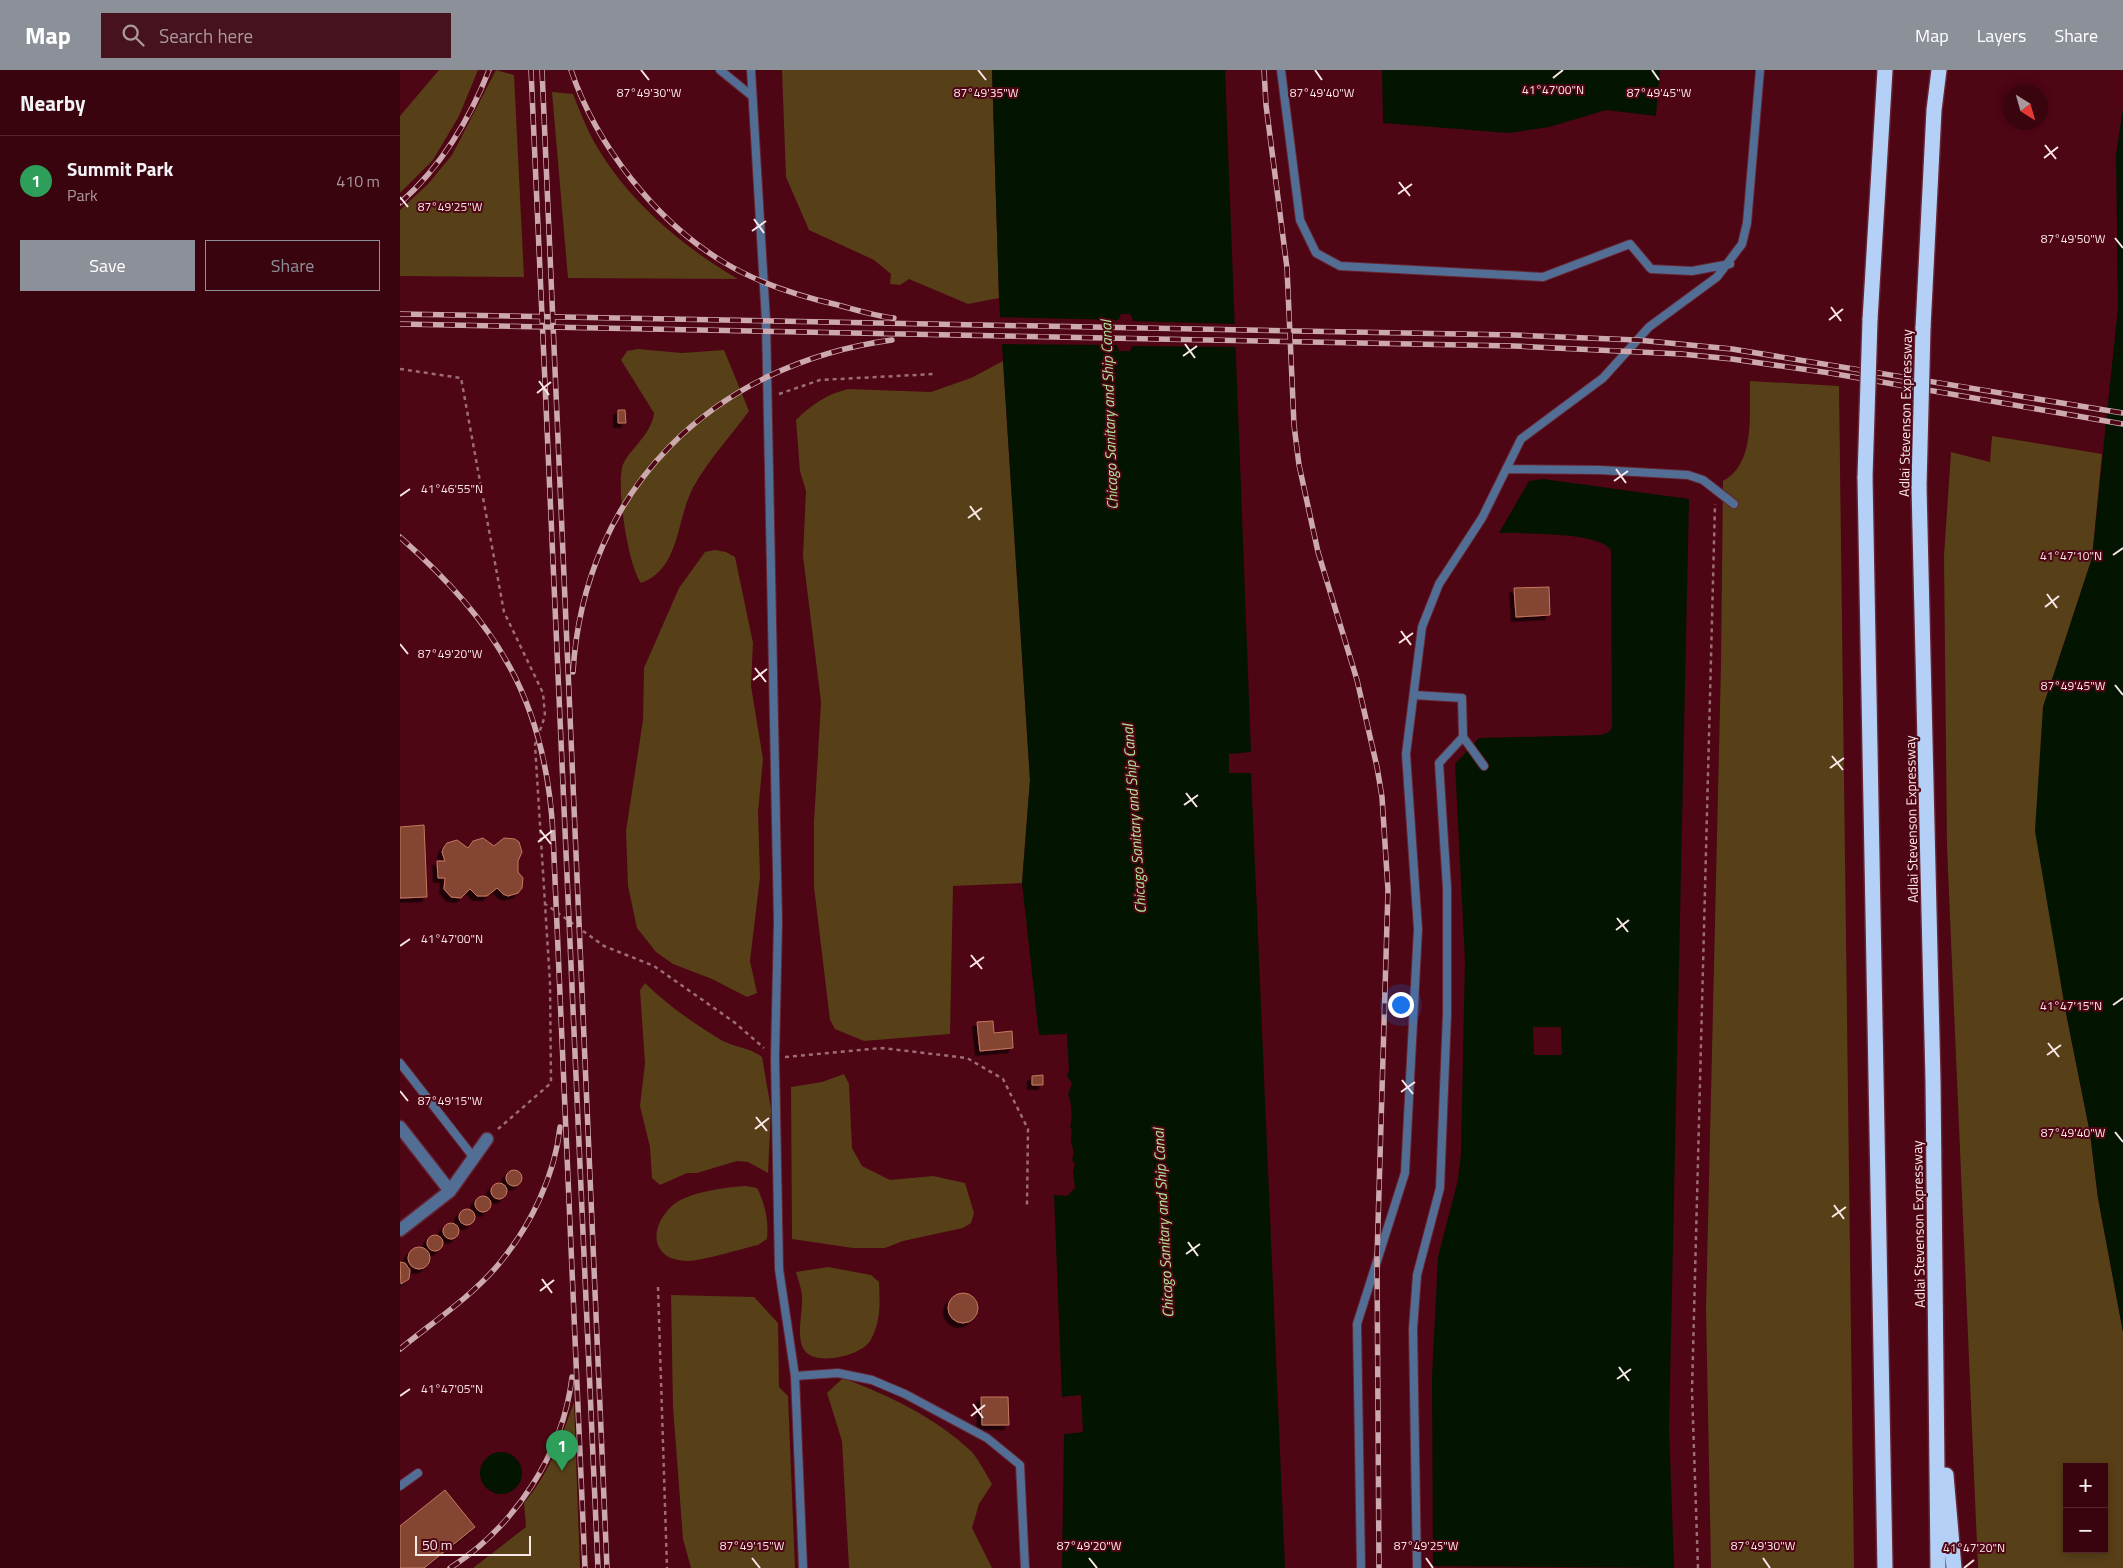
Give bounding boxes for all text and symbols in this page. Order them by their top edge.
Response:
search box [101,13,451,58]
text: Map [25,17,71,53]
icon: search [119,21,147,49]
text: Search here [159,21,253,50]
text: Map [1915,22,1949,49]
text: Layers [1977,22,2026,49]
text: Share [2054,22,2098,49]
text: 41°47'00"N [1522,80,1584,99]
text: 87°49'30"W [617,83,682,102]
text: 87°49'35"W [954,83,1019,102]
text: 87°49'40"W [1290,83,1355,102]
text: 87°49'45"W [1627,83,1692,102]
north arrow [2003,85,2048,130]
text: Nearby [20,87,85,119]
text: Summit Park [67,154,173,183]
text: 1 [32,169,40,193]
text: 410 m [336,169,380,193]
text: Park [67,183,98,207]
text: 87°49'25"W [418,197,483,216]
text: 87°49'50"W [2041,229,2106,248]
button: Save [20,240,195,291]
button: Share [205,240,380,291]
water label: Chicago Sanitary and Ship Canal [1094,318,1124,510]
street label: Adlai Stevenson Expressway [1893,329,1917,497]
text: 41°46'55"N [421,479,483,498]
text: 41°47'10"N [2040,546,2102,565]
text: 87°49'20"W [418,644,483,663]
text: 87°49'45"W [2041,676,2106,695]
water label: Chicago Sanitary and Ship Canal [1116,722,1152,914]
street label: Adlai Stevenson Expressway [1899,735,1923,903]
text: 41°47'00"N [421,929,483,948]
your location [1388,992,1414,1018]
text: 41°47'15"N [2040,996,2102,1015]
text: 87°49'15"W [418,1091,483,1110]
text: 87°49'40"W [2041,1123,2106,1142]
water label: Chicago Sanitary and Ship Canal [1146,1126,1179,1318]
street label: Adlai Stevenson Expressway [1906,1140,1930,1308]
text: 41°47'05"N [421,1379,483,1398]
pin: 1 [546,1430,578,1471]
map controls [2063,1463,2108,1553]
button: + [2063,1463,2108,1508]
button: − [2063,1508,2108,1553]
scale bar [415,1533,531,1556]
text: 50 m [422,1534,452,1555]
text: 87°49'15"W [720,1536,785,1555]
text: 87°49'20"W [1057,1536,1122,1555]
text: 87°49'25"W [1394,1536,1459,1555]
text: 87°49'30"W [1731,1536,1796,1555]
text: 41°47'20"N [1943,1538,2005,1557]

